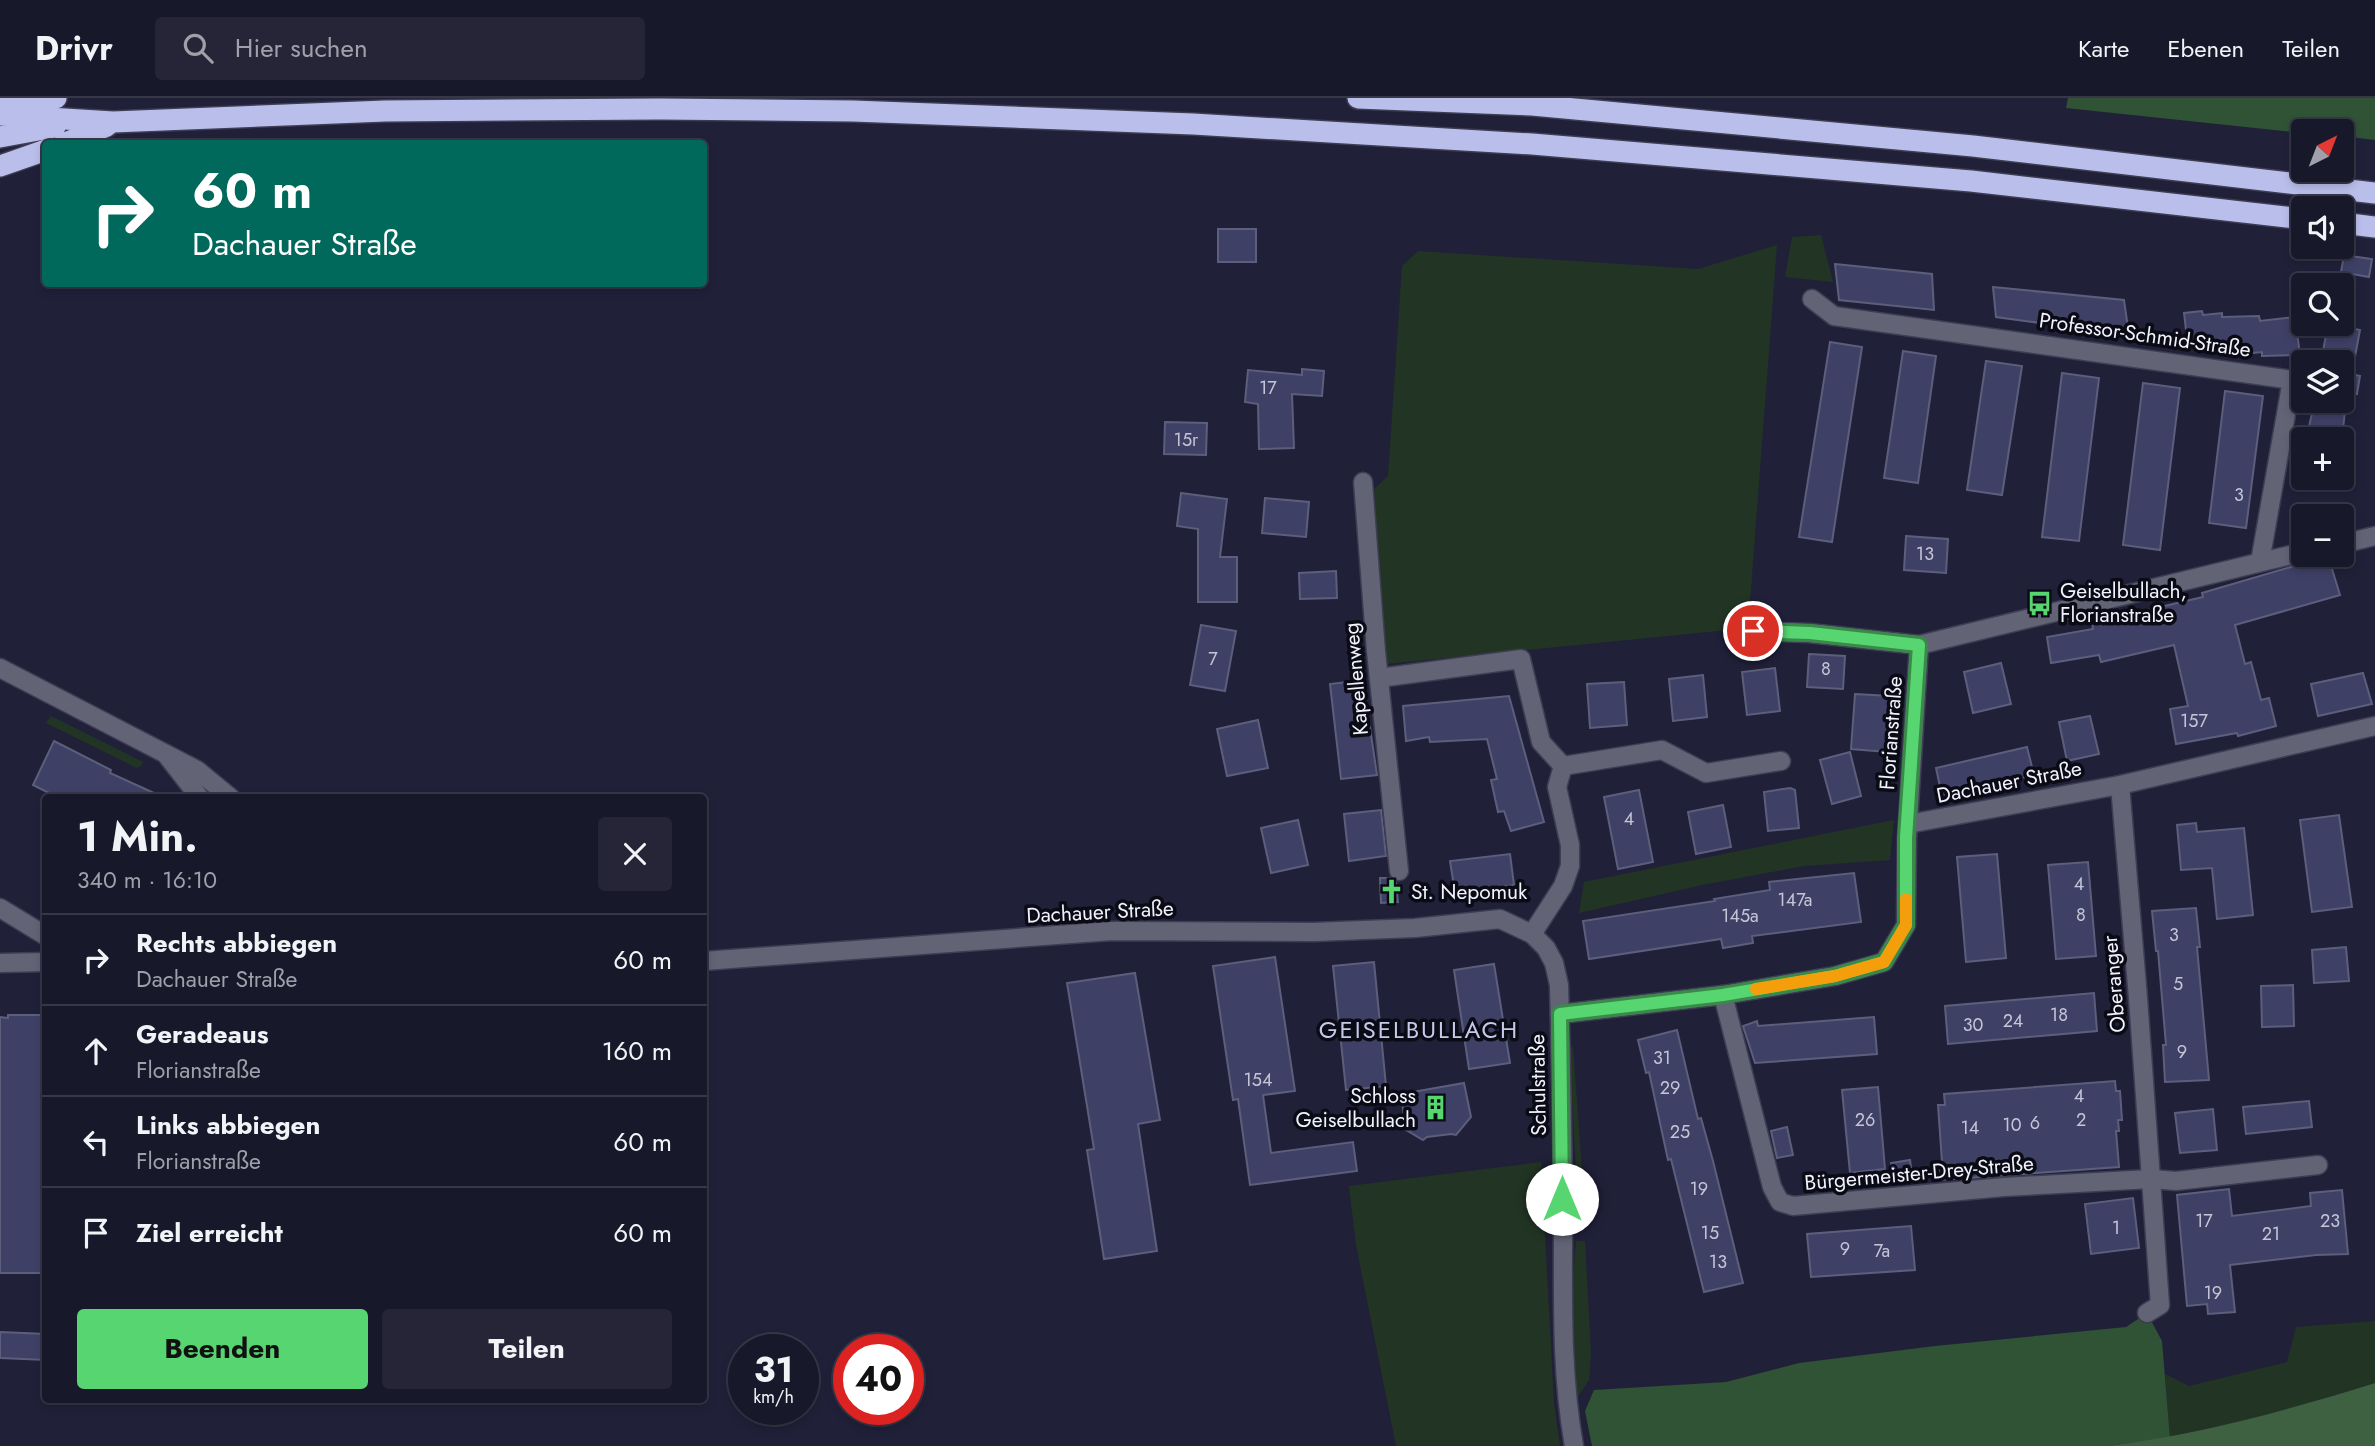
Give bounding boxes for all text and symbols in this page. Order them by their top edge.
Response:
search box [155,17,645,80]
text: Drivr [35,25,113,72]
icon: search [179,29,217,67]
text: Hier suchen [235,29,368,67]
text: Karte [2078,31,2129,66]
text: Ebenen [2167,31,2244,66]
text: Teilen [2282,31,2340,66]
north arrow [2291,119,2354,182]
map controls [2291,119,2354,567]
text: 60 m [192,156,312,226]
icon: right [77,168,168,259]
button: sound [2291,196,2354,259]
text: Dachauer Straße [192,221,417,267]
button: search [2291,273,2354,336]
street label: Professor-Schmid-Straße [2037,305,2253,365]
button: layers [2291,350,2354,413]
house number: 17 [1259,375,1277,401]
house number: 15r [1174,427,1199,453]
button: + [2291,427,2354,490]
house number: 3 [2234,482,2244,508]
button: − [2291,504,2354,567]
house number: 13 [1916,541,1934,567]
place label: Geiselbullach, Florianstraße [2060,576,2187,630]
bus stop icon: Geiselbullach, Florianstraße [2026,589,2054,617]
pin [1723,601,1783,661]
icon: arrive [1734,612,1772,650]
street label: Kapellenweg [1336,621,1376,737]
house number: 7 [1208,646,1218,672]
house number: 8 [1821,656,1831,682]
street label: Florianstraße [1872,675,1910,791]
house number: 157 [2180,708,2208,734]
street label: Dachauer Straße [1934,753,2084,811]
text: 1 Min. [77,806,198,867]
house number: 4 [1624,806,1634,832]
button: close [598,817,672,891]
text: 340 m · 16:10 [77,863,217,897]
house number: 4 [2074,871,2084,897]
place label: St. Nepomuk [1411,877,1528,907]
church icon: St. Nepomuk [1377,878,1405,906]
house number: 147a [1778,887,1812,913]
street label: Dachauer Straße [1026,893,1175,931]
house number: 8 [2076,902,2086,928]
house number: 145a [1721,903,1759,929]
house number: 3 [2169,922,2179,948]
text: Rechts abbiegen [136,924,337,962]
street label: Oberanger [2095,933,2133,1034]
icon: right [77,941,115,979]
text: 60 m [613,941,672,979]
text: Dachauer Straße [136,962,297,996]
house number: 5 [2173,971,2183,997]
house number: 18 [2050,1002,2068,1028]
house number: 24 [2003,1008,2023,1034]
district label: GEISELBULLACH [1319,1012,1519,1047]
house number: 30 [1963,1012,1984,1038]
text: Geradeaus [136,1015,269,1053]
icon: ahead [77,1032,115,1070]
text: 160 m [602,1032,672,1070]
street label: Schulstraße [1522,1034,1554,1136]
house number: 9 [2177,1039,2187,1065]
house number: 31 [1653,1045,1671,1071]
text: Florianstraße [136,1053,261,1087]
house number: 154 [1244,1067,1272,1093]
house number: 29 [1660,1075,1680,1101]
place label: Schloss Geiselbullach [1296,1081,1416,1135]
house number: 4 [2074,1083,2084,1109]
building icon: Schloss Geiselbullach [1422,1094,1450,1122]
text: Links abbiegen [136,1106,320,1144]
house number: 26 [1855,1107,1875,1133]
house number: 2 [2076,1107,2086,1133]
house number: 6 [2030,1110,2040,1136]
house number: 10 [2003,1112,2022,1138]
house number: 14 [1961,1115,1979,1141]
house number: 25 [1670,1119,1690,1145]
icon: left [77,1123,115,1161]
text: 60 m [613,1123,672,1161]
text: Florianstraße [136,1144,261,1178]
street label: Bürgermeister-Drey-Straße [1803,1148,2035,1198]
position arrow [1525,1162,1599,1236]
house number: 19 [1690,1176,1708,1202]
house number: 17 [2195,1208,2213,1234]
house number: 23 [2320,1208,2340,1234]
icon: arrive [77,1214,115,1252]
text: Ziel erreicht [136,1214,283,1252]
text: 60 m [613,1214,672,1252]
house number: 1 [2112,1215,2120,1241]
house number: 15 [1701,1220,1719,1246]
house number: 21 [2262,1221,2280,1247]
house number: 9 [1840,1236,1850,1262]
house number: 7a [1874,1238,1890,1264]
house number: 13 [1709,1249,1727,1275]
house number: 19 [2204,1280,2222,1306]
button: Beenden [77,1309,368,1389]
button: Teilen [382,1309,672,1389]
speed limit sign: 40 [833,1334,924,1425]
text: 31 [754,1345,793,1395]
text: km/h [753,1384,794,1410]

